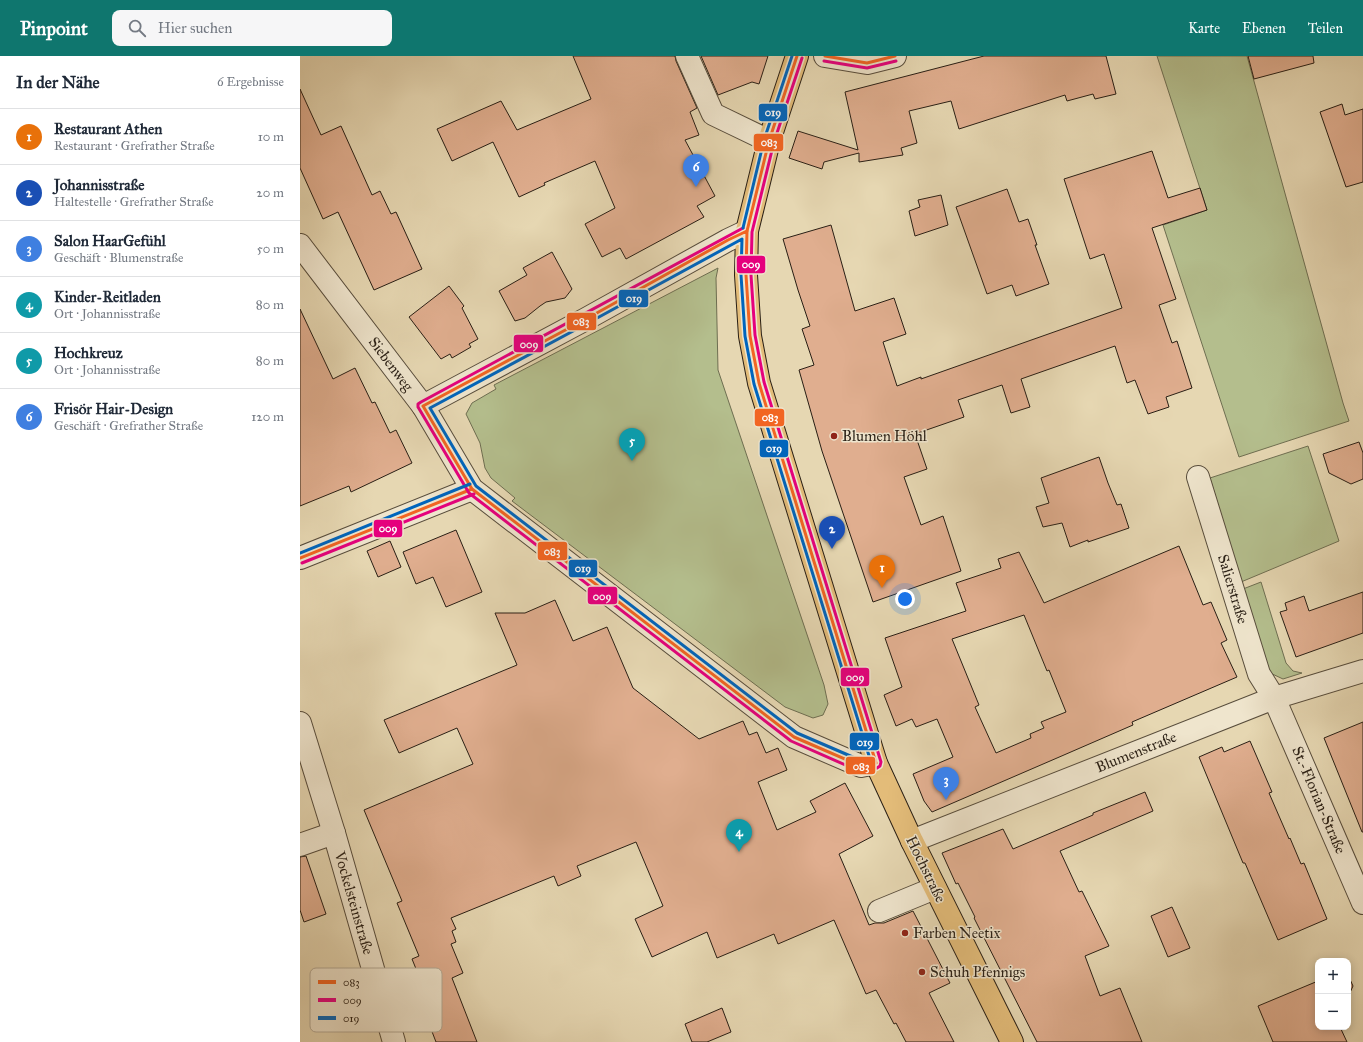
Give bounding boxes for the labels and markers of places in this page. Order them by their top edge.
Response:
pin: 6 [683,154,709,187]
place label: Blumen Höhl [842,427,928,445]
pin: 5 [619,428,645,461]
marker: Blumen Höhl [829,431,839,441]
pin: 2 [819,516,845,549]
pin: 1 [869,555,895,588]
pin: 3 [933,767,959,800]
pin: 4 [726,819,752,852]
place label: Farben Neetix [913,924,1001,942]
marker: Farben Neetix [900,928,910,938]
place label: Schuh Pfennigs [930,963,1025,981]
marker: Schuh Pfennigs [917,967,927,977]

